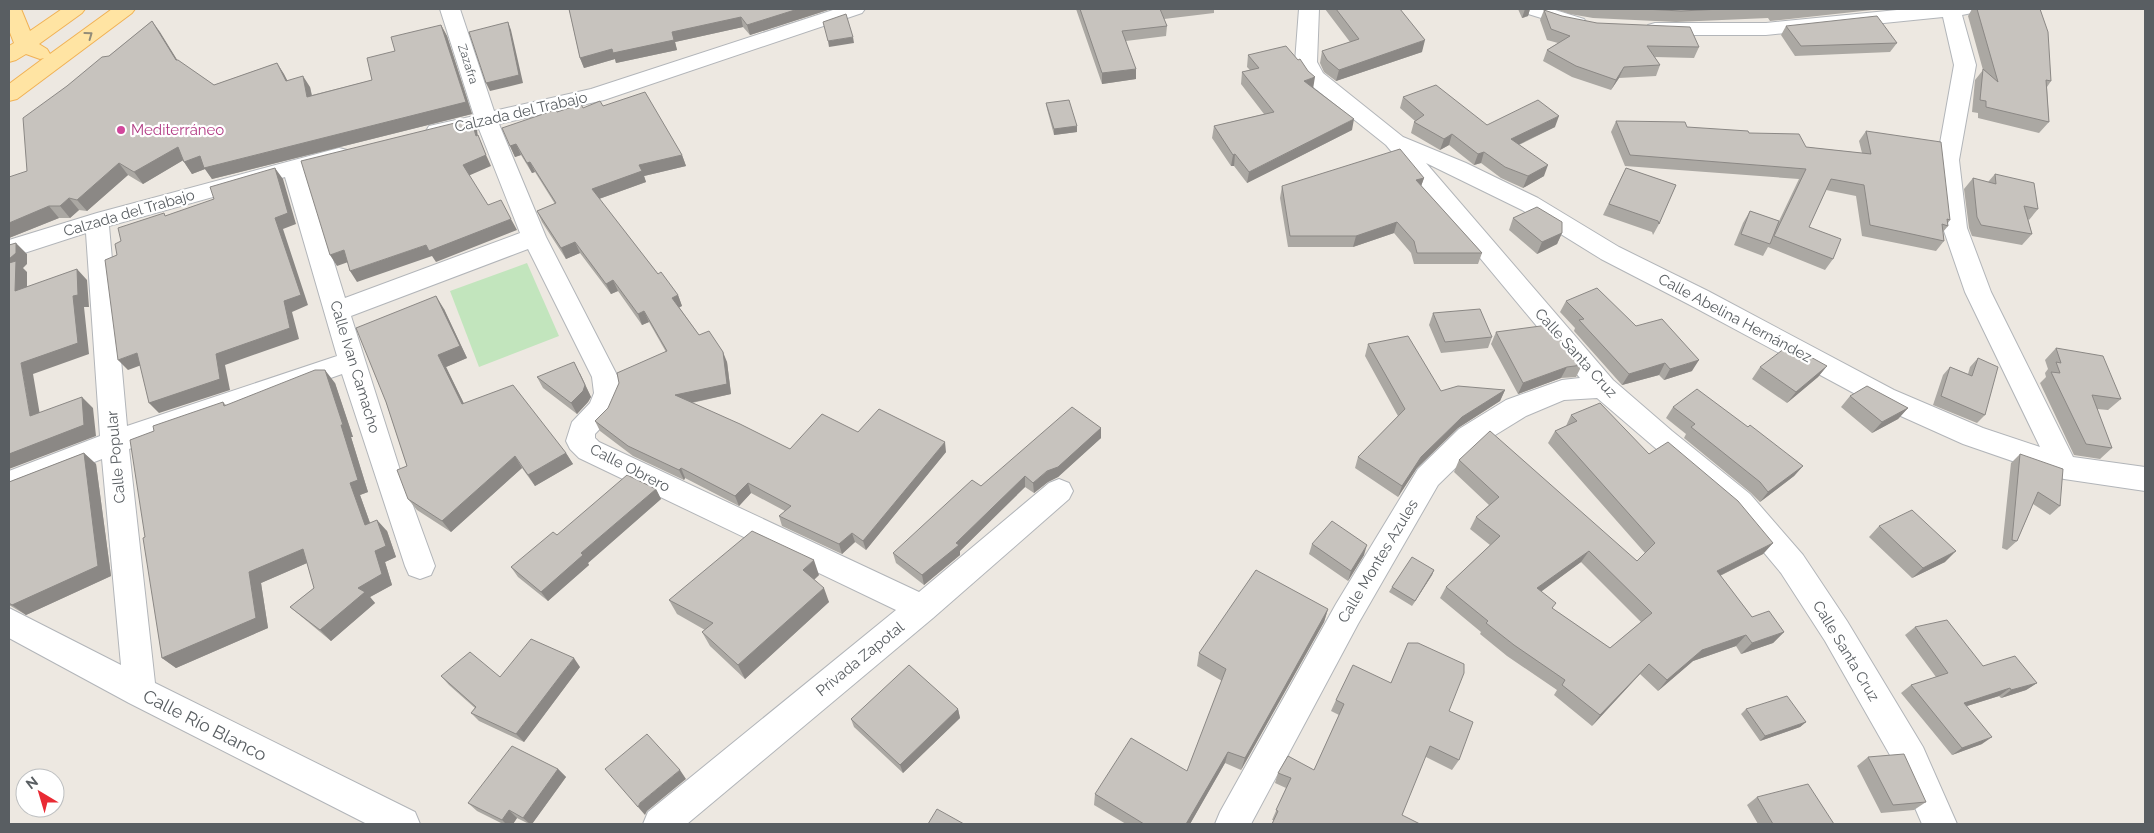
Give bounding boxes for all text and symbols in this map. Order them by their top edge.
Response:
one-way arrow [83,32,93,41]
street label: Zazafra [455,42,481,86]
street label: Calzada del Trabajo [453,88,589,136]
place label: Mediterráneo [131,121,224,139]
marker: Mediterráneo [115,124,127,136]
street label: Calzada del Trabajo [61,186,197,240]
street label: Calle Abelina Hernández [1655,270,1815,366]
street label: Calle Ivan Camacho [326,298,384,436]
street label: Calle Santa Cruz [1531,305,1621,401]
street label: Calle Popular [103,409,129,504]
street label: Calle Obrero [587,440,673,496]
street label: Calle Montes Azules [1334,496,1422,626]
street label: Calle Santa Cruz [1809,597,1883,705]
street label: Privada Zapotal [812,617,908,700]
street label: Calle Río Blanco [140,685,270,765]
north arrow [15,768,65,818]
text: N [23,773,41,792]

